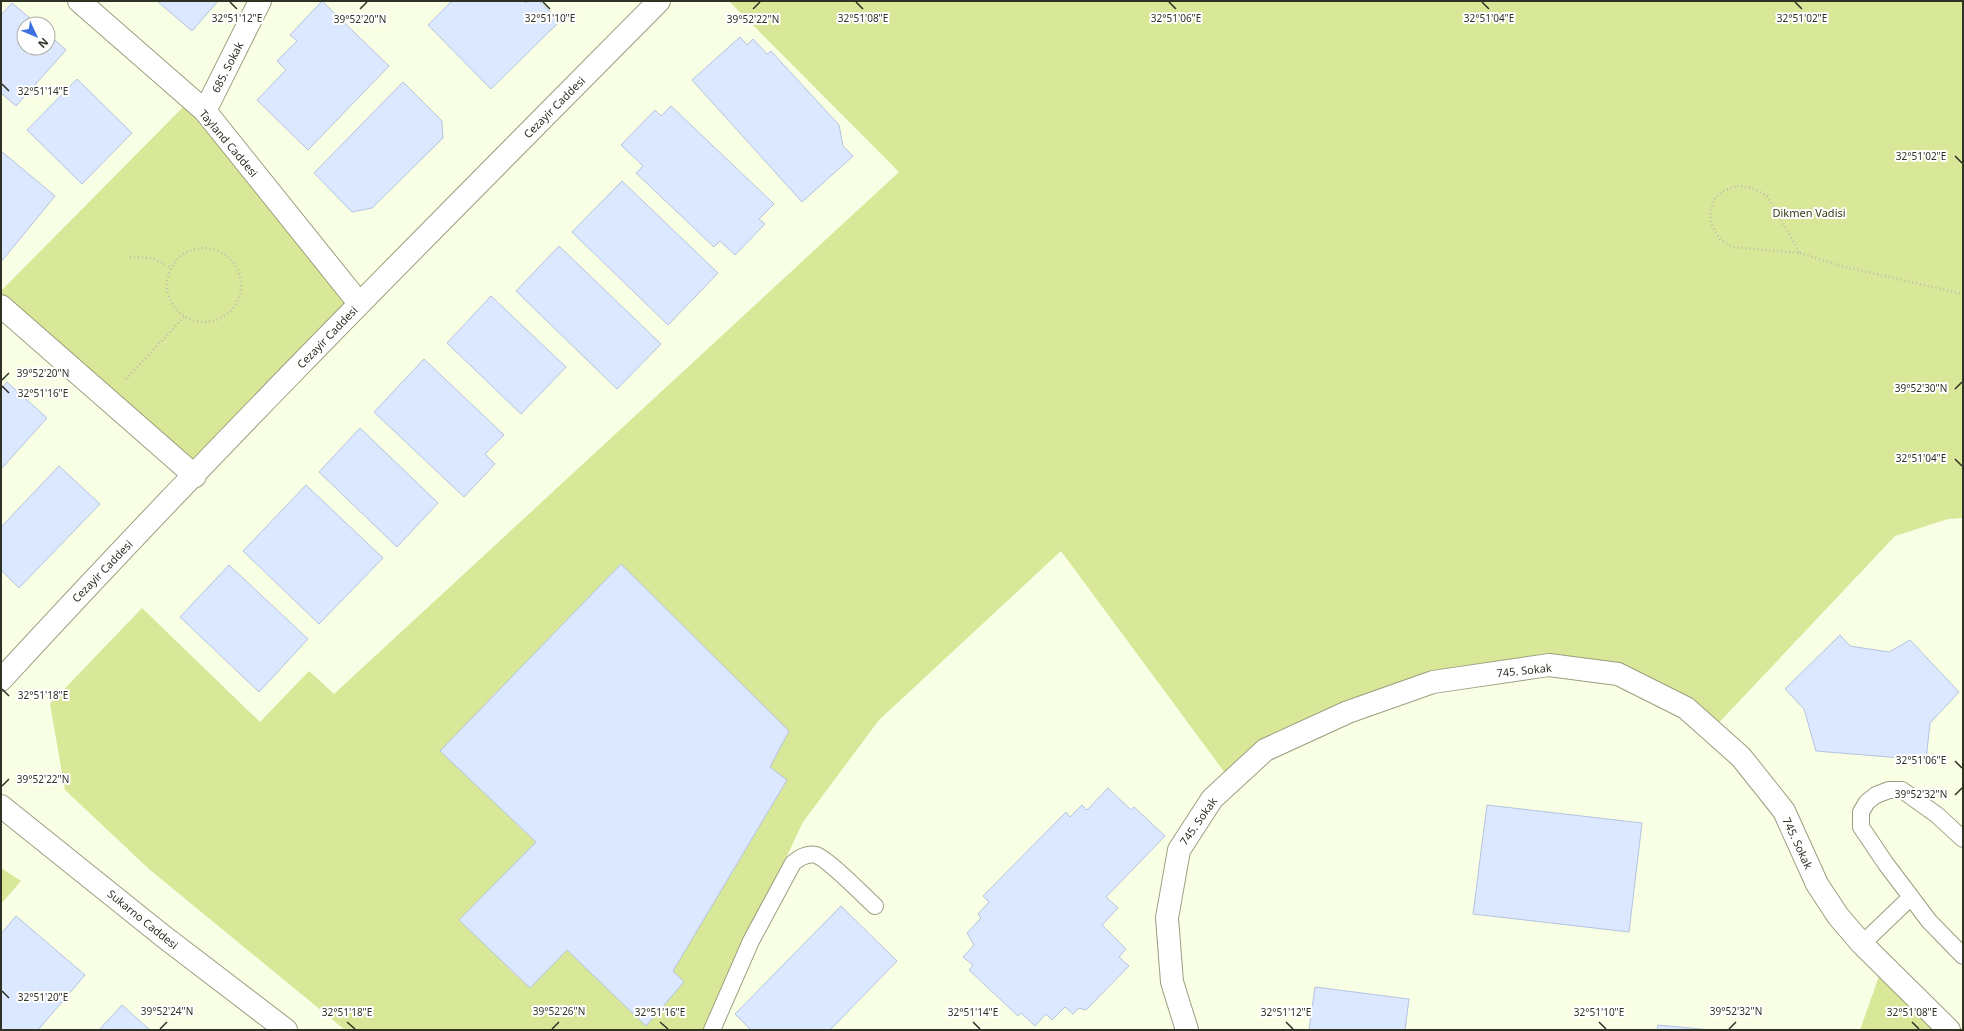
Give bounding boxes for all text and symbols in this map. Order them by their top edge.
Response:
text: 32°51'12"E [212,11,262,25]
text: 32°51'10"E [525,11,575,25]
text: 32°51'08"E [838,11,888,25]
text: 32°51'06"E [1151,11,1201,25]
text: 32°51'04"E [1464,11,1514,25]
text: 32°51'02"E [1777,11,1827,25]
text: 39°52'20"N [334,12,386,26]
text: 39°52'22"N [727,12,779,26]
north arrow [16,16,56,56]
text: N [35,35,52,52]
street label: 685. Sokak [208,39,246,95]
street label: Cezayir Caddesi [520,73,588,141]
text: 32°51'14"E [18,84,68,98]
street label: Tayland Caddesi [196,106,262,180]
text: 32°51'02"E [1896,149,1946,163]
park label: Dikmen Vadisi [1772,205,1846,220]
street label: Cezayir Caddesi [293,303,361,371]
text: 39°52'20"N [17,366,69,380]
text: 39°52'30"N [1895,381,1947,395]
text: 32°51'16"E [18,386,68,400]
text: 32°51'04"E [1896,451,1946,465]
street label: Cezayir Caddesi [68,537,136,605]
street label: 745. Sokak [1496,660,1552,680]
text: 32°51'18"E [18,688,68,702]
text: 32°51'06"E [1896,753,1946,767]
text: 39°52'22"N [17,772,69,786]
text: 39°52'32"N [1895,787,1947,801]
street label: 745. Sokak [1176,794,1220,848]
street label: 745. Sokak [1780,815,1817,871]
street label: Sukarno Caddesi [105,886,181,952]
text: 32°51'20"E [18,990,68,1004]
text: 39°52'24"N [141,1004,193,1018]
text: 39°52'26"N [533,1004,585,1018]
text: 39°52'32"N [1710,1004,1762,1018]
text: 32°51'18"E [322,1005,372,1019]
text: 32°51'16"E [635,1005,685,1019]
text: 32°51'14"E [948,1005,998,1019]
text: 32°51'12"E [1261,1005,1311,1019]
text: 32°51'10"E [1574,1005,1624,1019]
text: 32°51'08"E [1887,1005,1937,1019]

